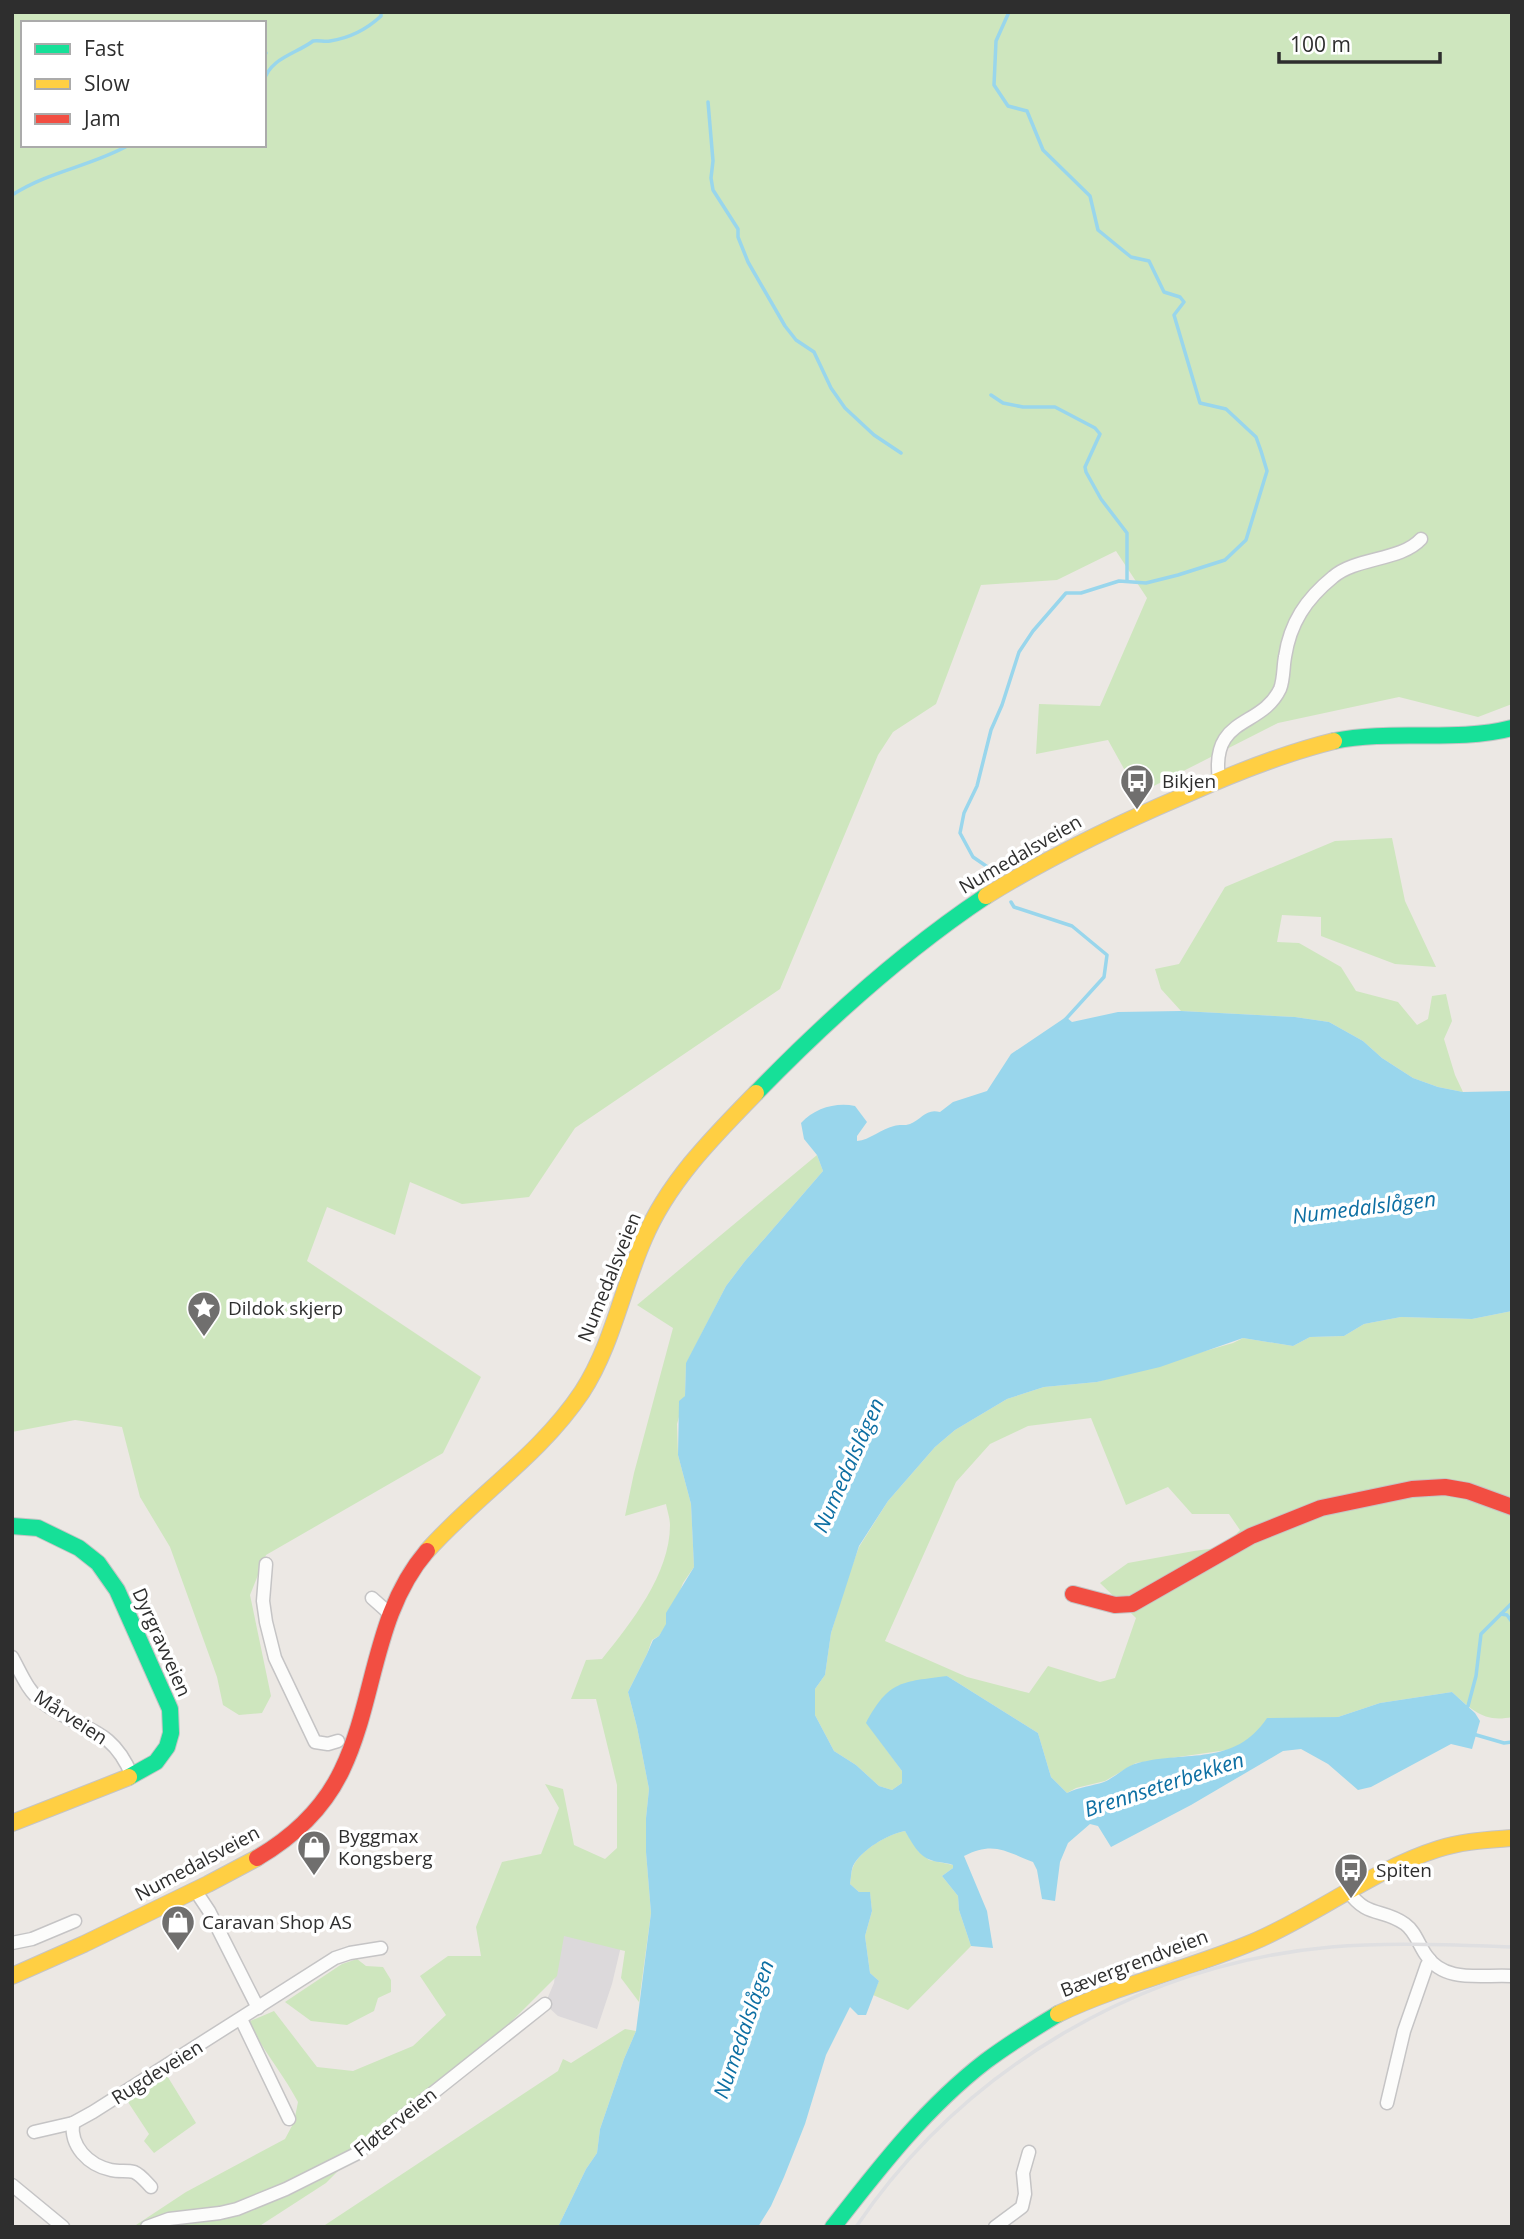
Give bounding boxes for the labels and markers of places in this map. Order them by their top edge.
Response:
bus stop icon: Bikjen [1118,762,1156,811]
place label: Bikjen [1162,768,1216,794]
place icon: Dildok skjerp [185,1289,223,1338]
place label: Dildok skjerp [228,1295,343,1321]
place label: Byggmax Kongsberg [338,1823,432,1871]
shop icon: Byggmax Kongsberg [295,1828,333,1877]
bus stop icon: Spiten [1332,1851,1370,1900]
place label: Spiten [1376,1857,1432,1883]
shop icon: Caravan Shop AS [159,1903,197,1952]
place label: Caravan Shop AS [202,1909,352,1935]

